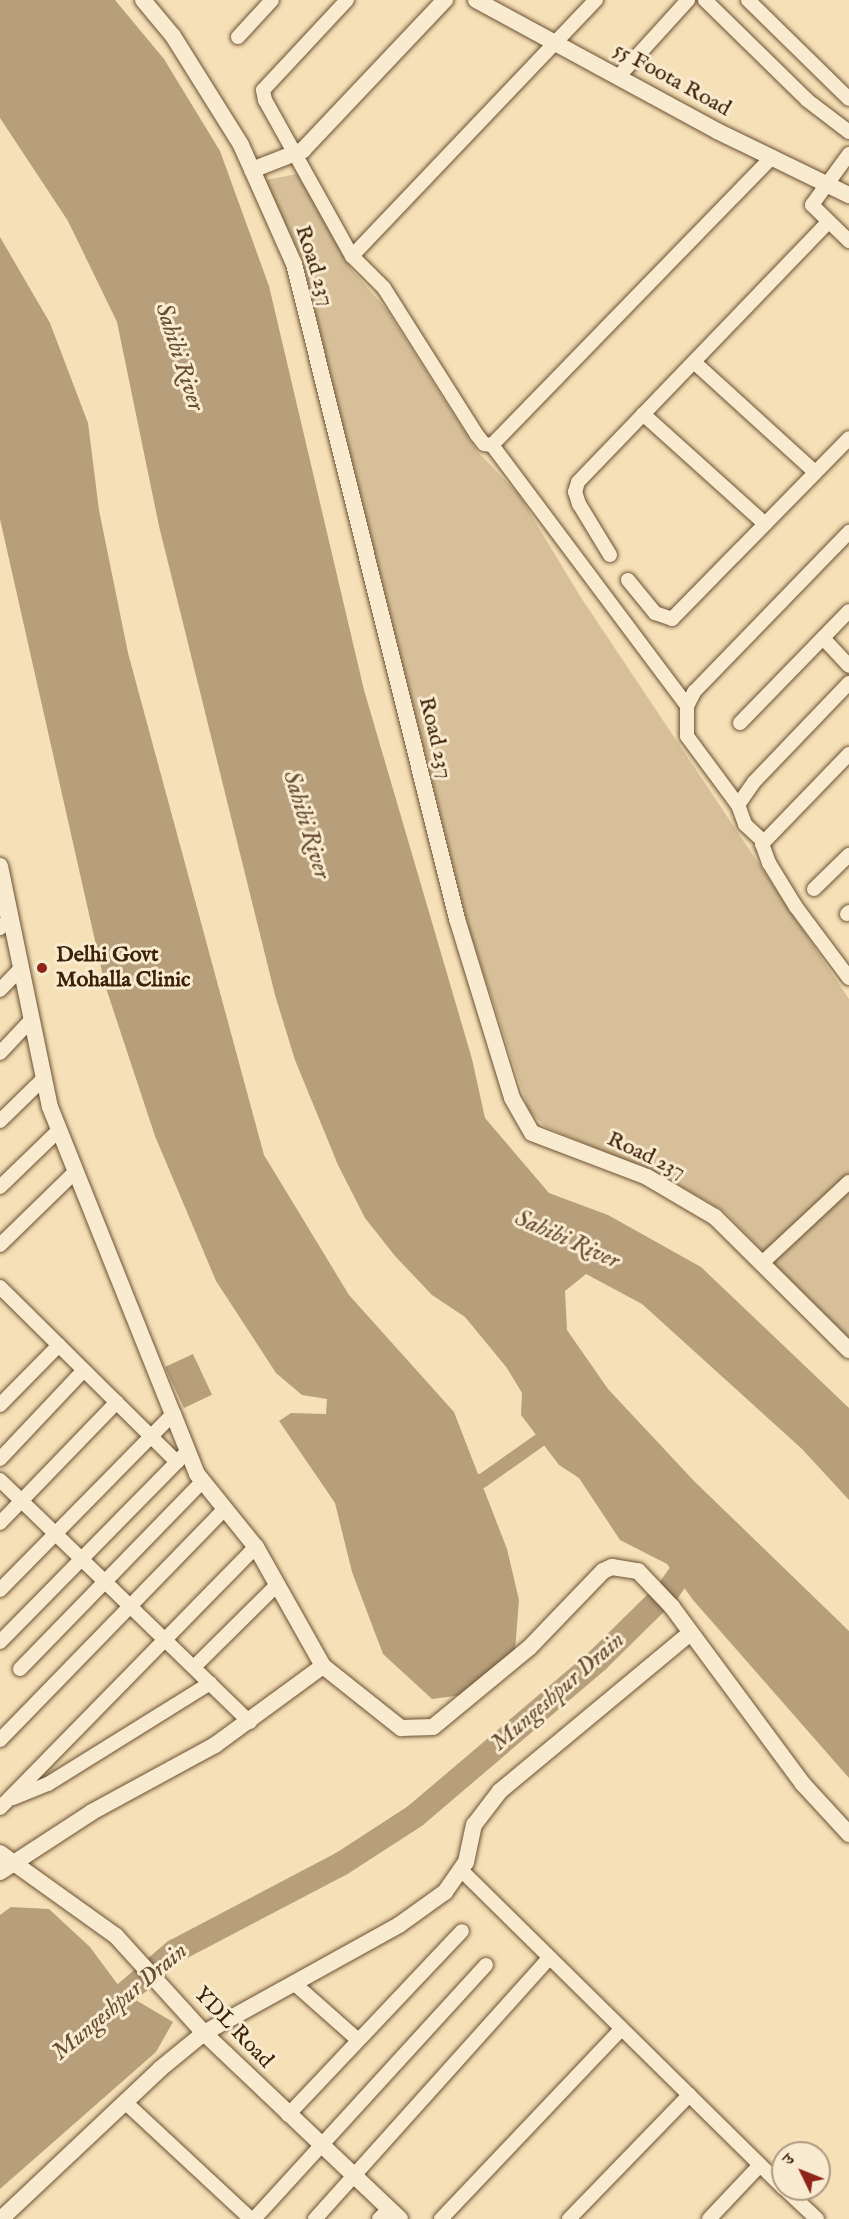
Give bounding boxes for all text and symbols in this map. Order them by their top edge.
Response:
street label: 55 Foota Road [609,37,735,123]
street label: Road 237 [289,222,339,310]
water label: Sahibi River [148,300,210,414]
street label: Road 237 [412,694,458,782]
water label: Sahibi River [276,768,336,882]
place label: Delhi Govt Mohalla Clinic [56,942,190,993]
marker: Delhi Govt Mohalla Clinic [33,959,51,977]
street label: Road 237 [603,1126,689,1186]
water label: Sahibi River [510,1204,624,1276]
water label: Mungeshpur Drain [485,1626,631,1758]
water label: Mungeshpur Drain [46,1937,194,2067]
street label: YDL Road [188,1982,278,2074]
north arrow [771,2141,831,2201]
text: उ [779,2150,799,2170]

